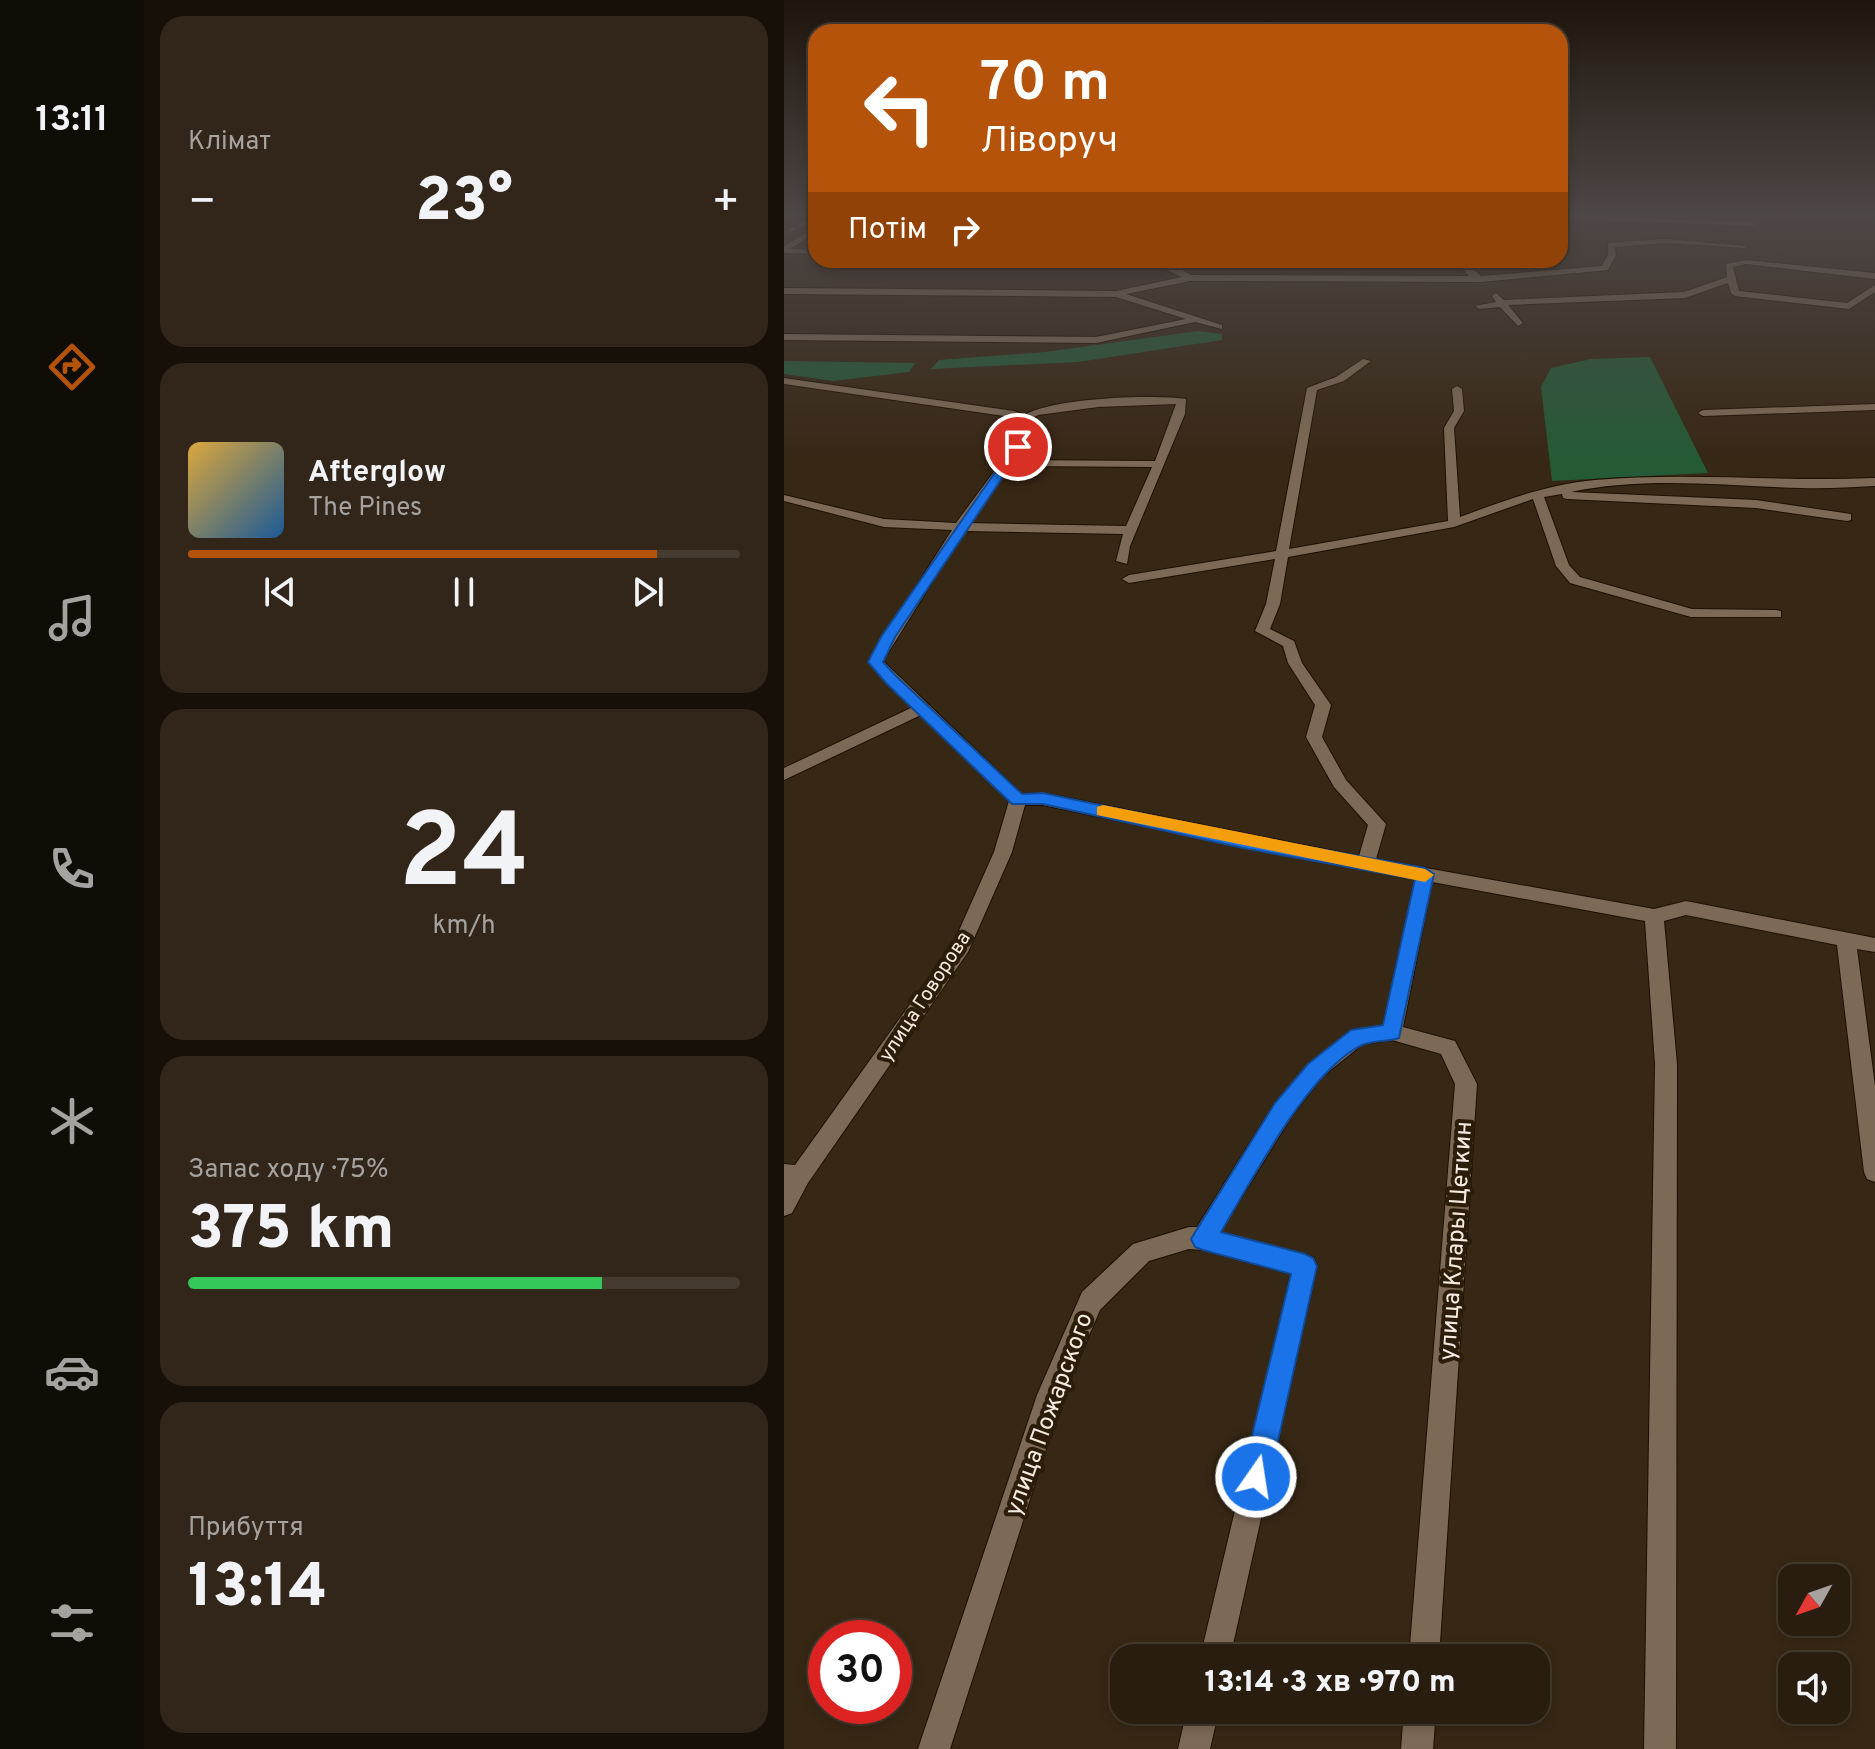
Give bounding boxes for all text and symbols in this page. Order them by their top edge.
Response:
text: 70 m [980,50,1110,120]
icon: left [848,56,952,160]
text: 13:11 [35,98,109,144]
text: Ліворуч [980,119,1118,165]
text: Клімат [188,126,271,159]
text: 23° [415,166,513,242]
text: − [188,176,216,232]
text: + [712,176,740,232]
icon: right [943,208,987,252]
text: Потім [848,212,927,249]
icon: directions [44,339,100,395]
pin [984,413,1052,481]
icon: arrive [996,425,1040,469]
text: Afterglow [308,455,446,492]
text: The Pines [308,492,422,525]
icon: previous [258,570,302,614]
icon: pause [442,570,486,614]
icon: next [626,570,670,614]
icon: music [44,590,100,646]
text: 24 [399,792,529,924]
icon: phone [44,841,100,897]
text: km/h [432,910,496,943]
street label: улица Говорова [874,927,977,1067]
icon: climate [44,1093,100,1149]
street label: улица Клары Цеткин [1434,1120,1480,1362]
text: Запас ходу · 75% [188,1154,389,1187]
text: 375 km [188,1194,394,1270]
street label: улица Пожарского [999,1309,1101,1520]
icon: car [44,1344,100,1400]
position arrow [1214,1435,1298,1519]
text: Прибуття [188,1512,304,1545]
text: 13:14 [188,1552,327,1628]
north arrow [1778,1564,1850,1636]
map controls [1778,1564,1850,1724]
icon: filters [44,1595,100,1651]
speed limit sign: 30 [808,1620,912,1724]
button: sound [1778,1652,1850,1724]
text: 13:14 · 3 хв · 970 m [1205,1665,1455,1702]

